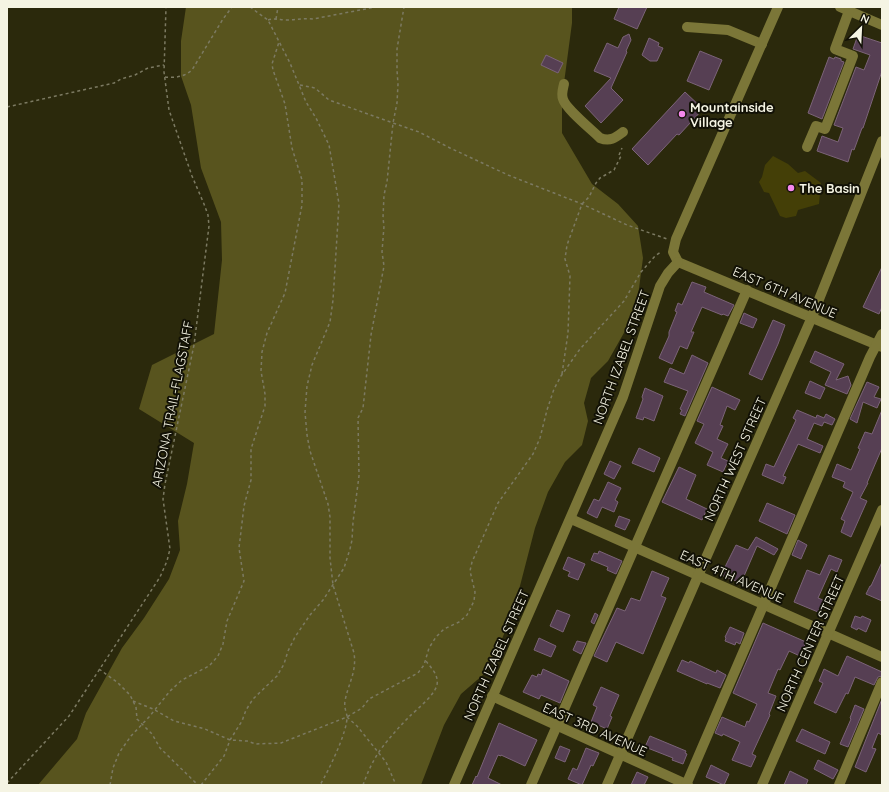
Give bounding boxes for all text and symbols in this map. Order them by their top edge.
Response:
north arrow [841,8,881,48]
text: N [859,11,872,27]
place label: Mountainside Village [690,99,774,130]
marker: Mountainside Village [677,109,687,119]
place label: The Basin [799,180,860,196]
marker: The Basin [786,183,796,193]
street label: EAST 6TH AVENUE [730,263,840,321]
street label: NORTH IZABEL STREET [589,288,653,426]
street label: ARIZONA TRAIL-FLAGSTAFF [148,319,196,489]
street label: NORTH WEST STREET [700,394,770,523]
street label: EAST 4TH AVENUE [678,546,786,606]
street label: NORTH CENTER STREET [773,572,847,714]
street label: NORTH IZABEL STREET [460,587,532,723]
street label: EAST 3RD AVENUE [540,699,650,759]

